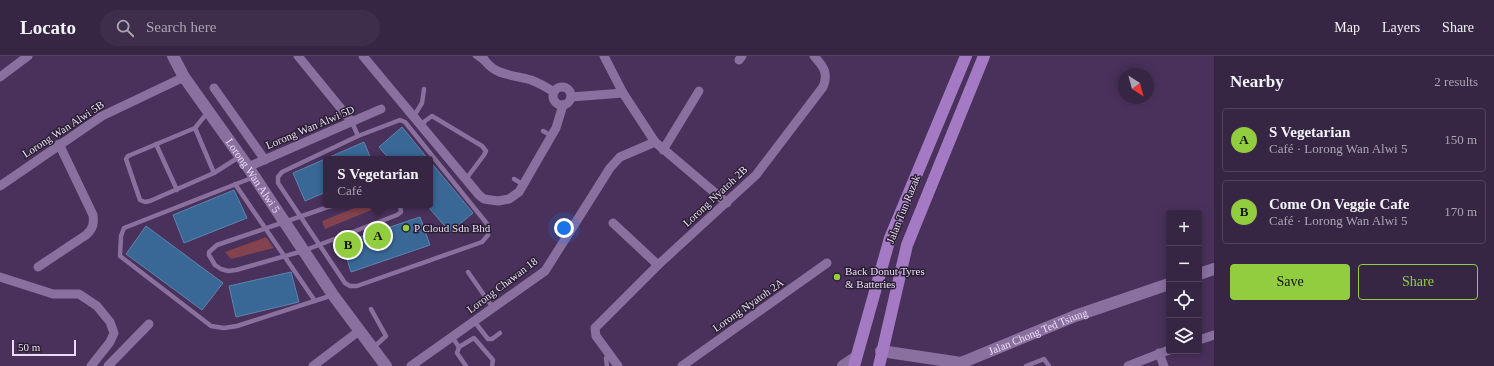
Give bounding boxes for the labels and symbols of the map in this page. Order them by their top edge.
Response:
north arrow [1118,68,1154,104]
street label: Lorong Wan Alwi 5B [20,98,106,160]
street label: Lorong Wan Alwi 5D [264,103,356,151]
street label: Lorong Wan Alwi 5 [224,136,283,215]
street label: Lorong Nyatoh 2B [681,163,749,229]
street label: Jalan Tun Razak [884,173,922,245]
your location [554,218,574,238]
pin: A [365,221,391,251]
place label: P Cloud Sdn Bhd [414,222,491,234]
marker: P Cloud Sdn Bhd [401,223,411,233]
pin: B [335,230,361,260]
street label: Lorong Chawan 18 [464,254,540,315]
place label: Back Donut Tyres & Batteries [845,265,925,290]
marker: Back Donut Tyres & Batteries [832,272,842,282]
street label: Lorong Nyatoh 2A [710,276,786,334]
street label: Jalan Chong Ted Tsiung [987,306,1090,357]
scale bar [12,338,76,357]

